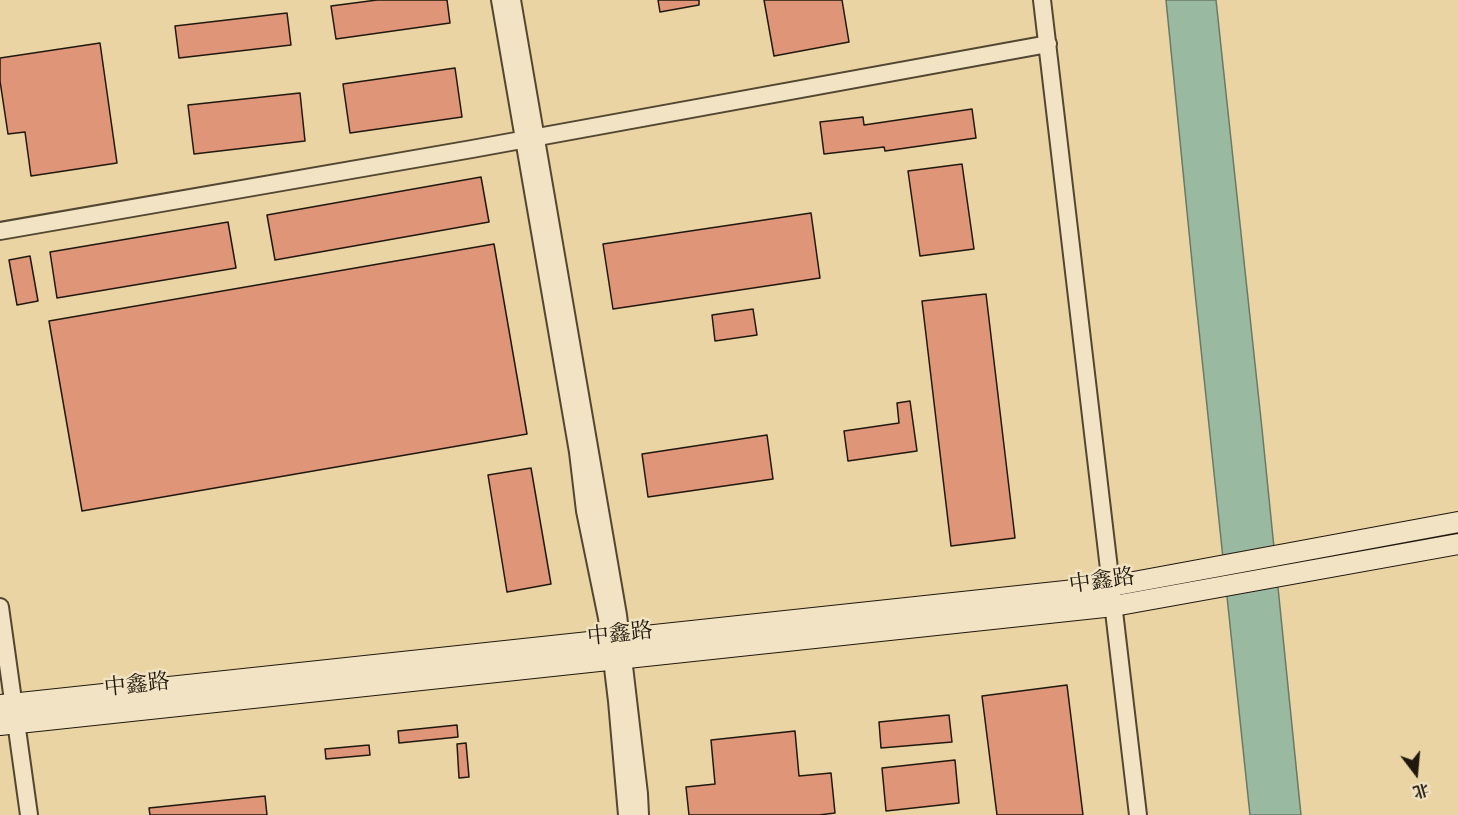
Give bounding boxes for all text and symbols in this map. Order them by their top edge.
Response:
street label: 中鑫路 [1067,564,1137,600]
street label: 中鑫路 [586,618,654,652]
street label: 中鑫路 [103,669,171,703]
north arrow [1386,743,1446,803]
text: 北 [1411,778,1431,802]

